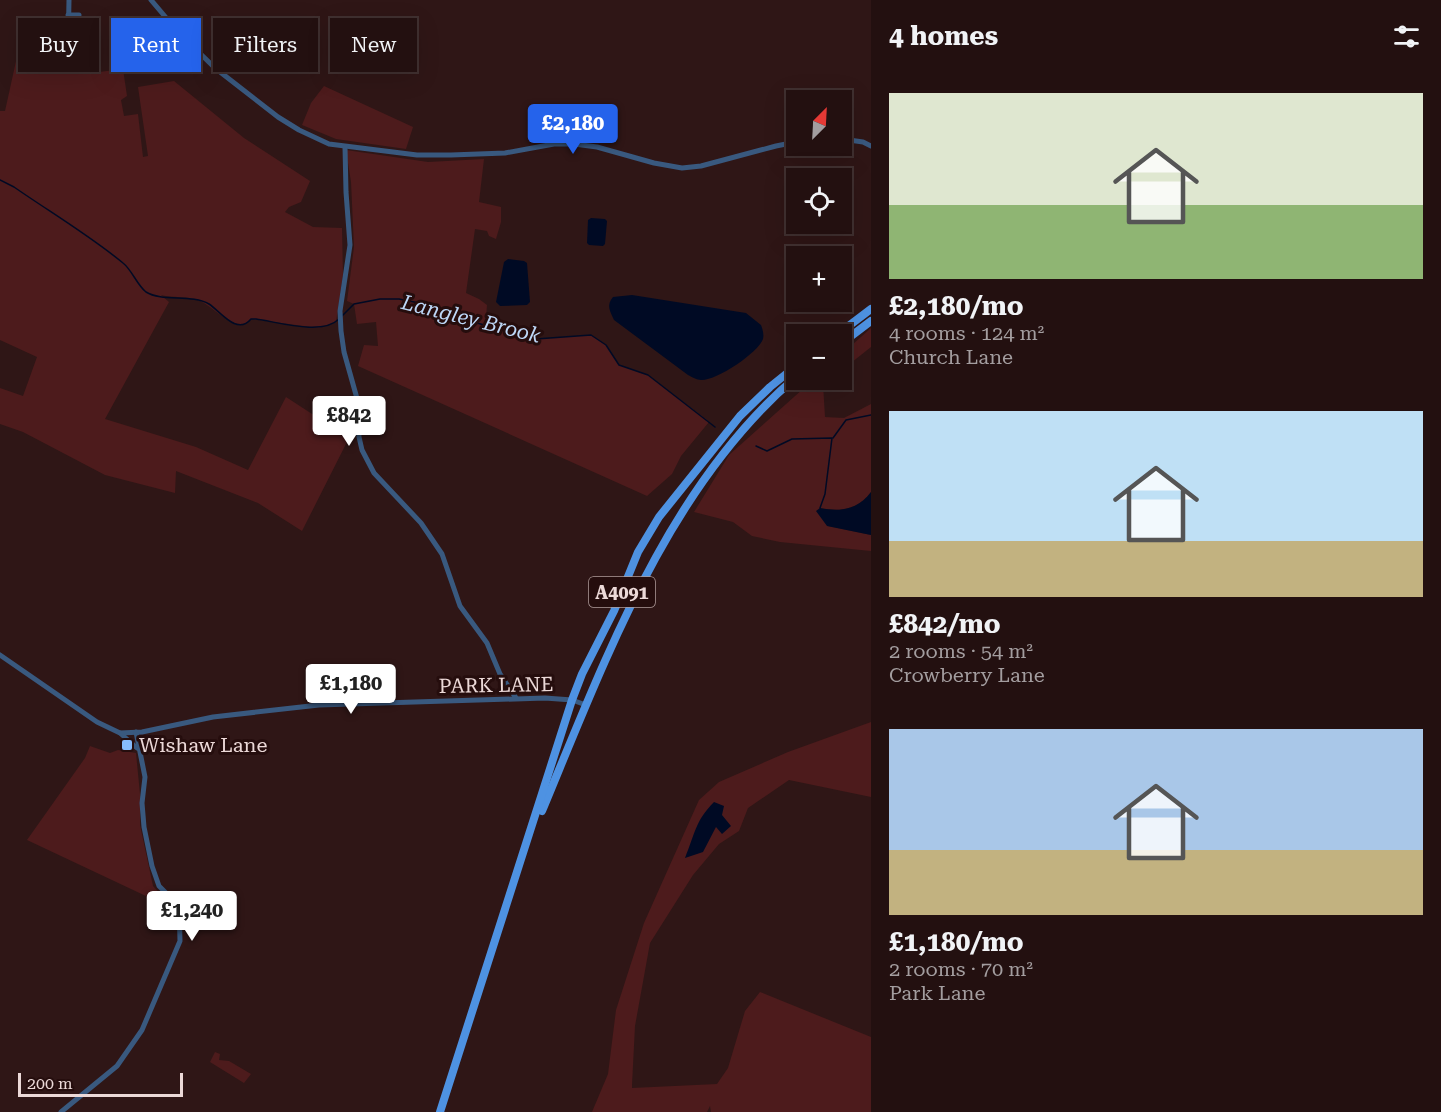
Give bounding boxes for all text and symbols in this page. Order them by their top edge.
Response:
chip: Buy [18,18,99,72]
chip: Rent [111,18,201,72]
chip: Filters [213,18,318,72]
chip: New [330,18,417,72]
icon: filters [1390,20,1423,53]
text: 4 homes [889,21,998,51]
north arrow [786,90,852,156]
map controls [786,90,852,390]
pin: £2,180 [524,104,622,155]
text: £2,180 [542,111,604,135]
icon: home [1102,132,1210,240]
button: locate [786,168,852,234]
button: + [786,246,852,312]
water label: Langley Brook [398,290,544,348]
text: £2,180/mo [889,291,1024,321]
text: 4 rooms · 124 m² [889,321,1044,345]
button: − [786,324,852,390]
text: Church Lane [889,345,1013,369]
pin: £842 [313,396,385,447]
text: £842 [327,403,371,427]
icon: home [1102,450,1210,558]
road number: A4091 [589,577,655,607]
text: £842/mo [889,609,1001,639]
text: 2 rooms · 54 m² [889,639,1033,663]
text: Crowberry Lane [889,663,1045,687]
pin: £1,180 [302,664,400,715]
text: £1,180 [320,671,382,695]
street label: PARK LANE [438,672,554,698]
place label: Wishaw Lane [139,733,268,757]
marker: Wishaw Lane [120,738,134,752]
icon: home [1102,768,1210,876]
pin: £1,240 [143,891,241,942]
text: £1,240 [161,898,223,922]
text: £1,180/mo [889,927,1024,957]
text: 2 rooms · 70 m² [889,957,1033,981]
text: Park Lane [889,981,985,1005]
scale bar [18,1070,183,1098]
text: 200 m [27,1074,73,1093]

